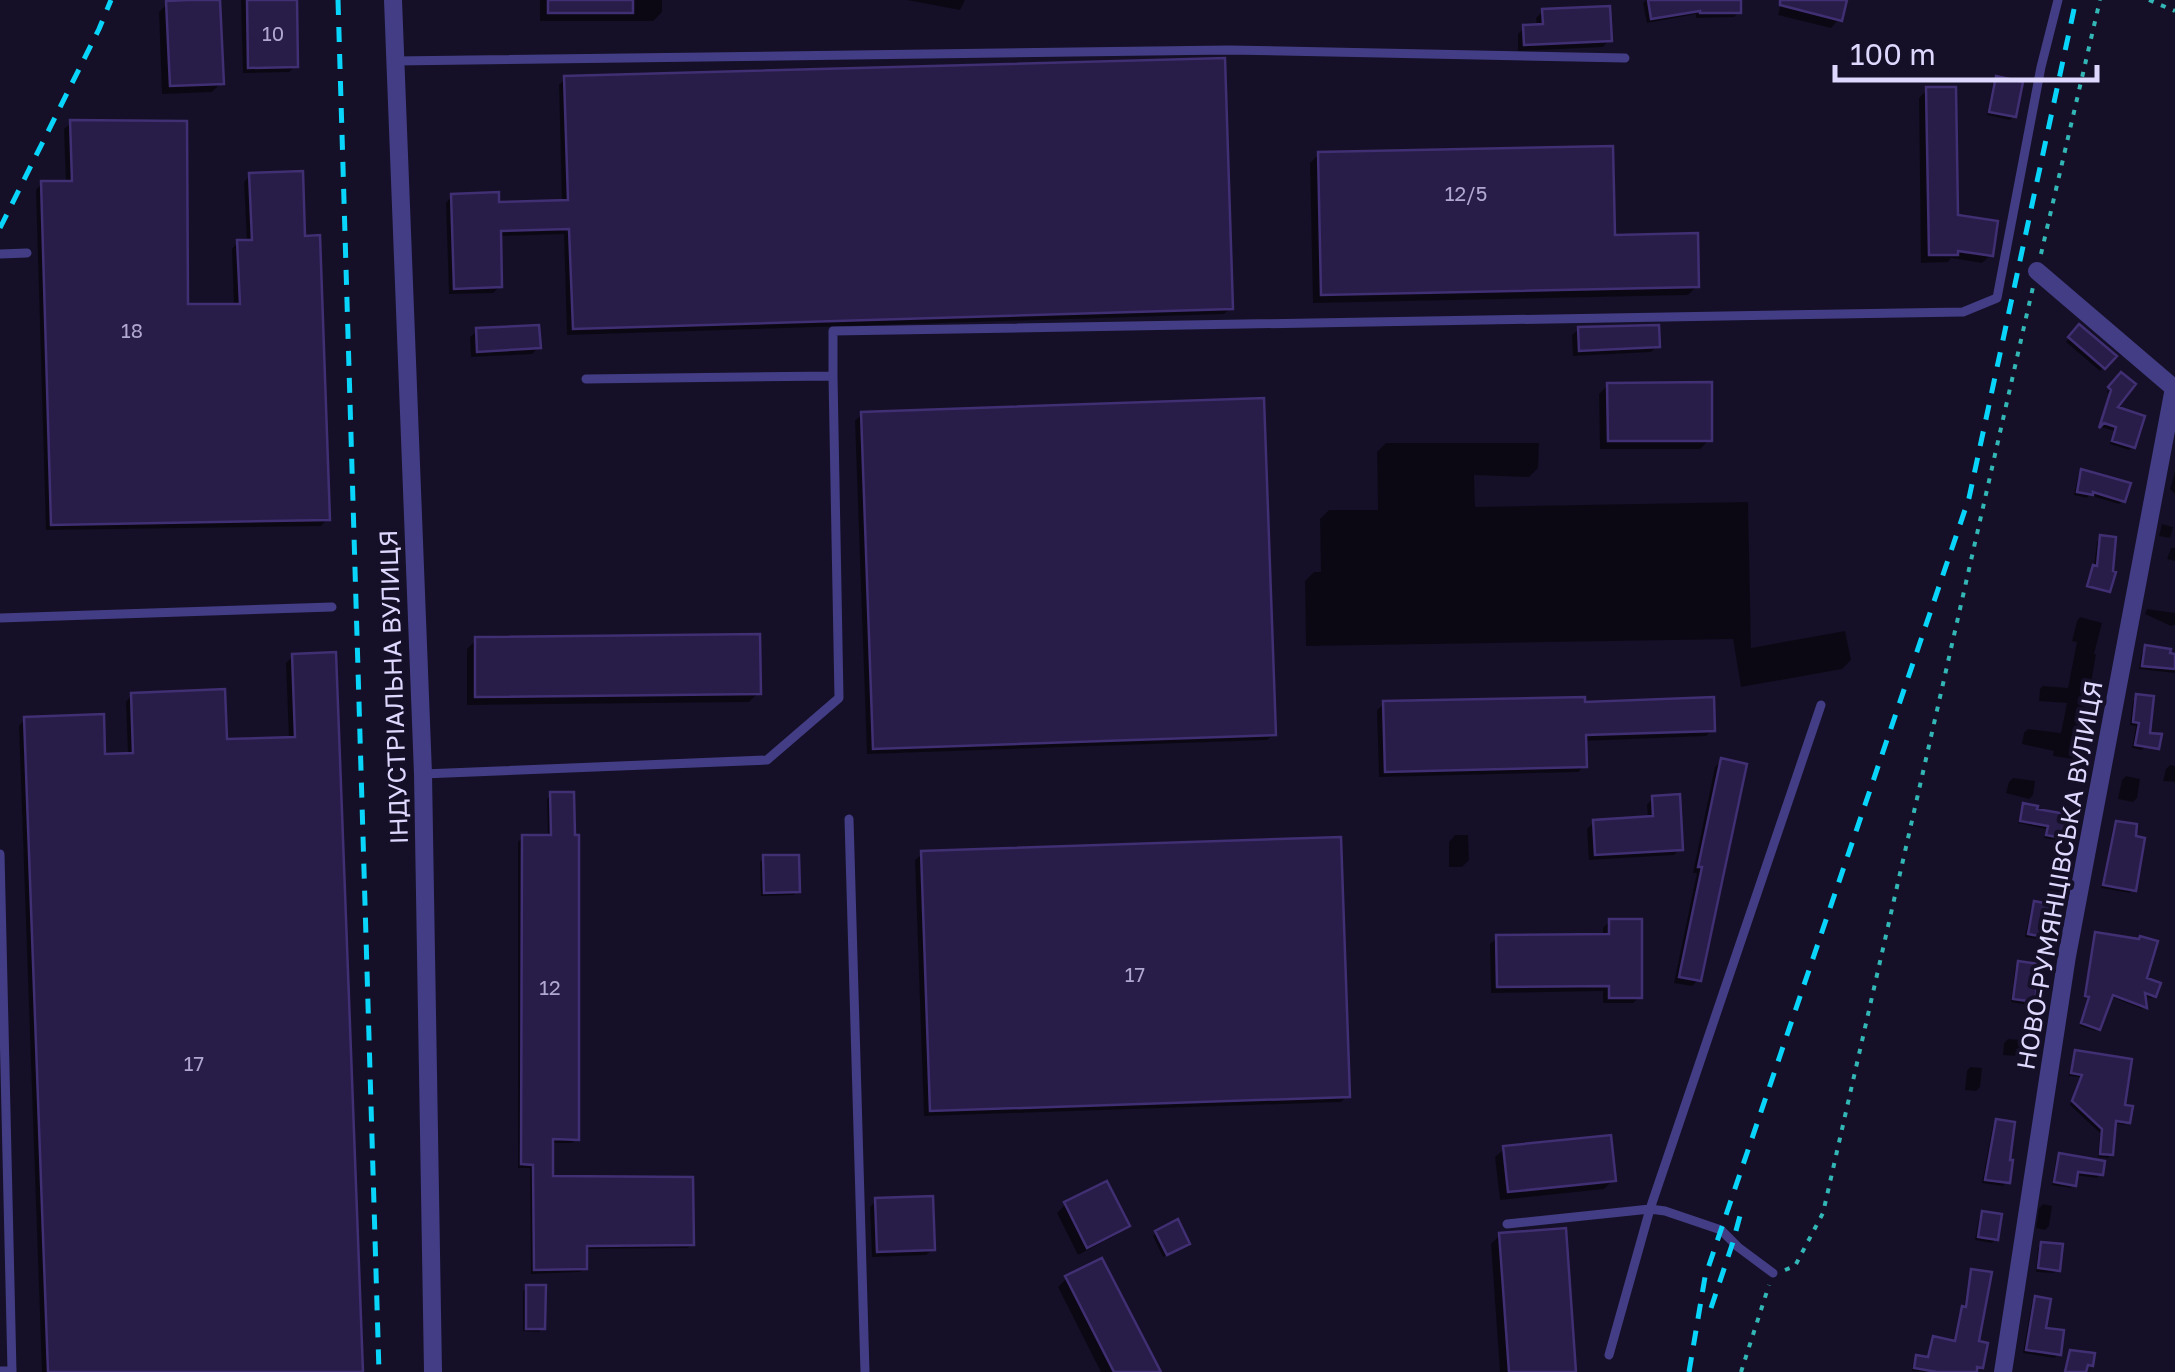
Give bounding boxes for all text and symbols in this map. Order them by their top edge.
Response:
scale bar [1835,20,2098,82]
house number: 10 [262,21,284,45]
text: 100 m [1850,36,1936,72]
house number: 12/5 [1445,181,1487,205]
house number: 18 [121,318,143,342]
street label: ІНДУСТРІАЛЬНА ВУЛИЦЯ [372,529,414,845]
street label: НОВО-РУМЯНЦІВСЬКА ВУЛИЦЯ [2009,678,2109,1072]
house number: 17 [1125,962,1145,986]
house number: 12 [539,975,561,999]
house number: 17 [184,1051,204,1075]

